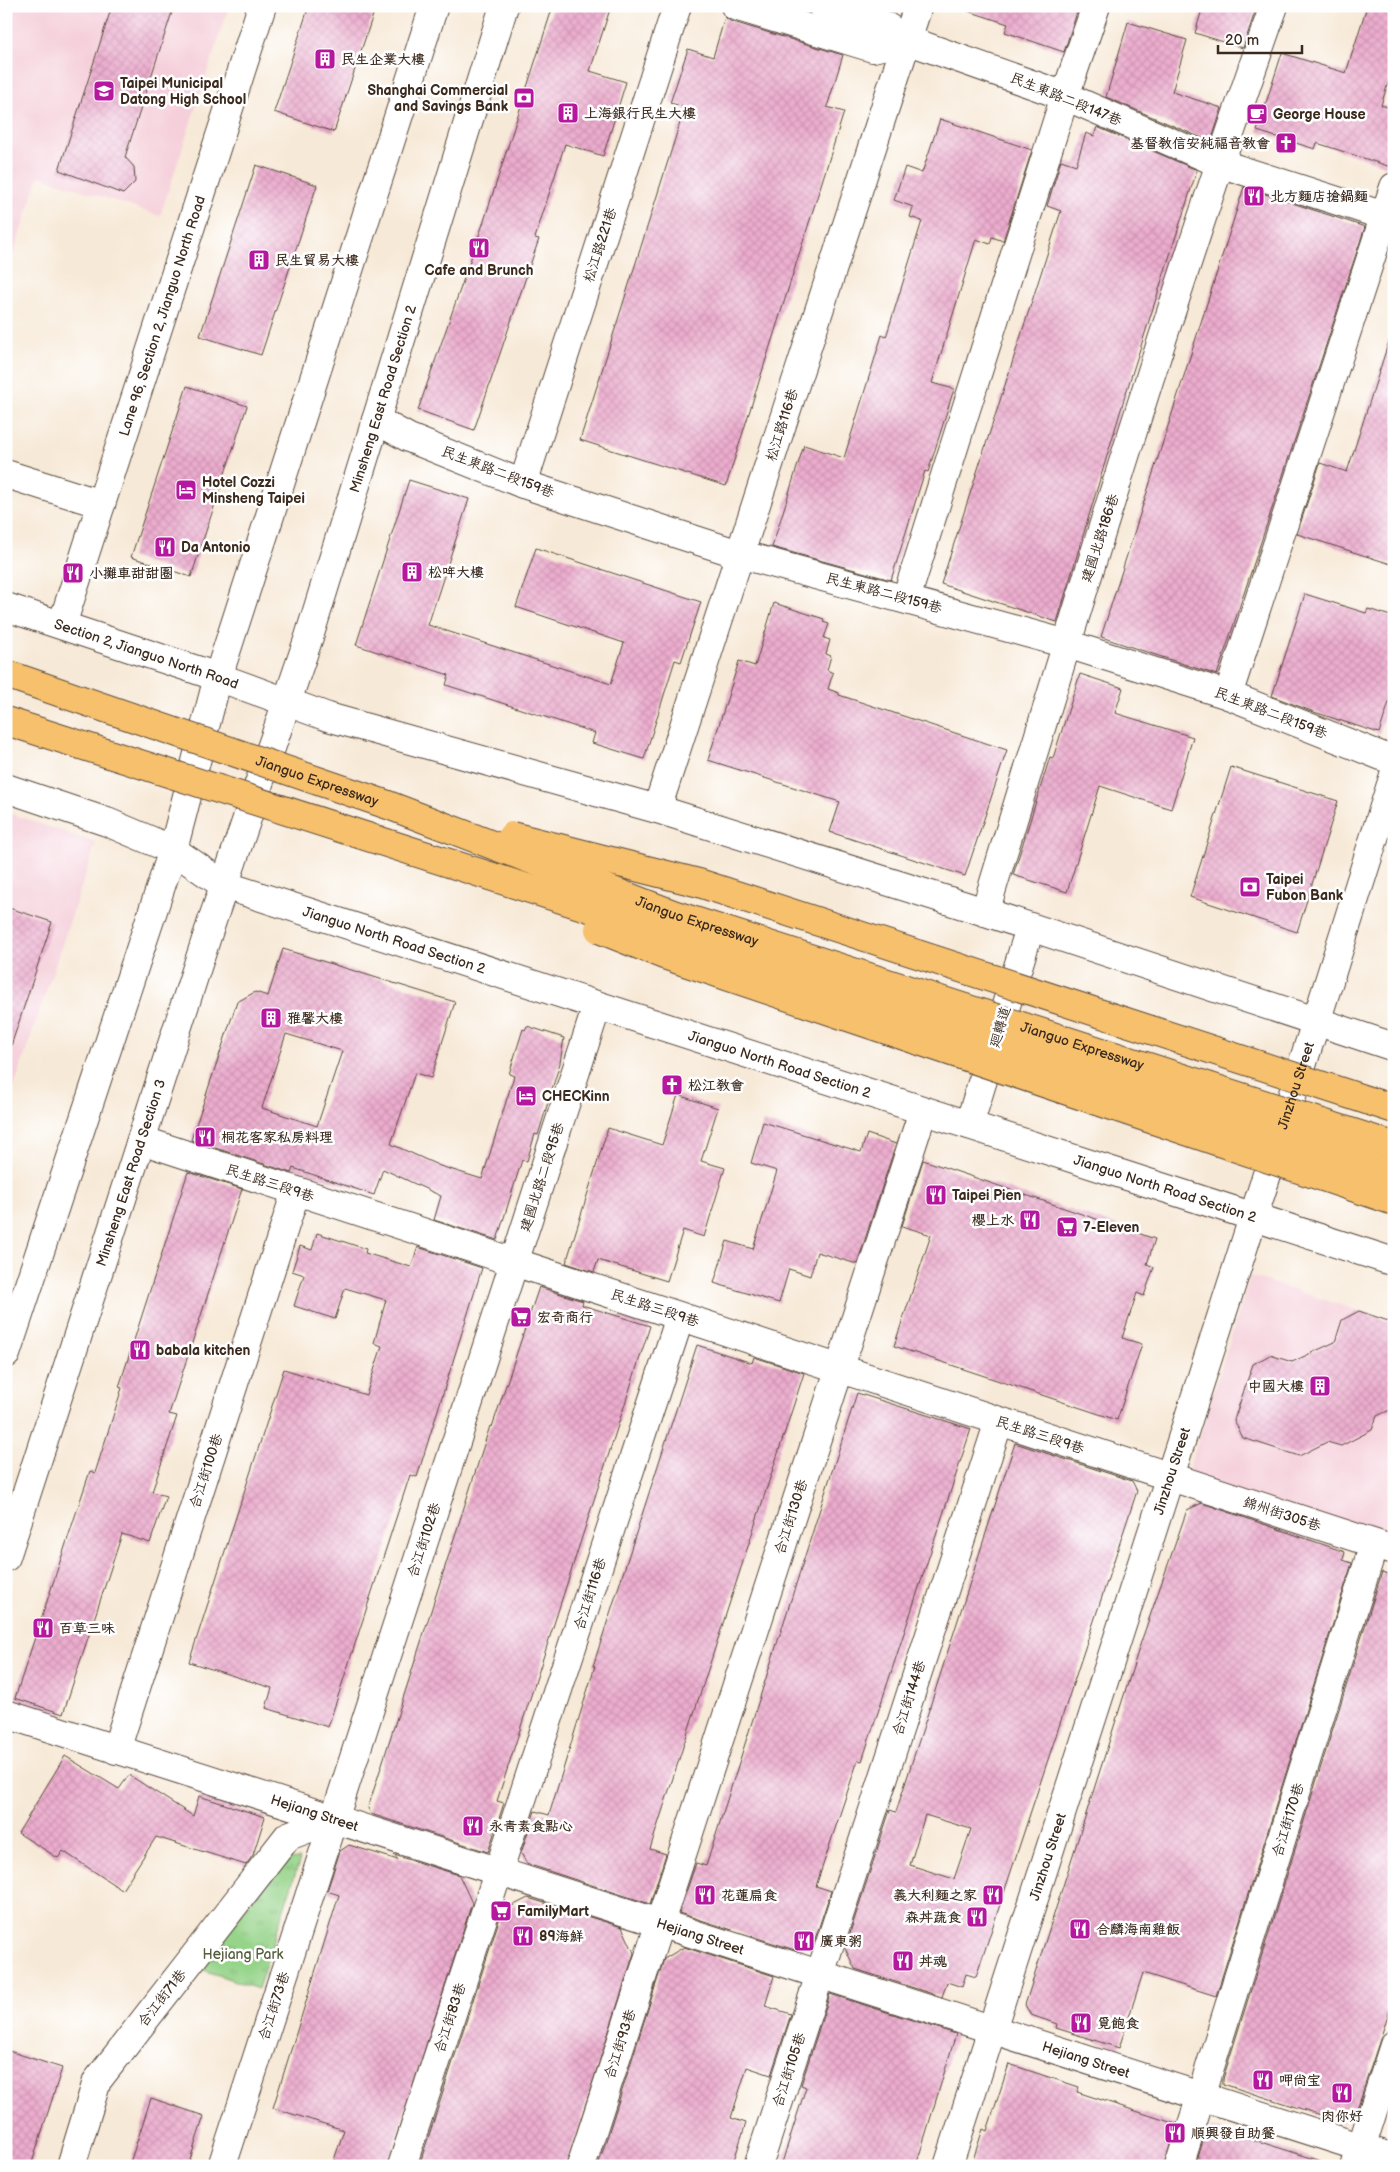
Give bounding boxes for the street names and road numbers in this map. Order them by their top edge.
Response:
street label: 民生東路二段147巷 [1008,69,1125,130]
street label: Lane 96, Section 2, Jianguo North Road [115,194,209,438]
street label: 松江路221巷 [580,204,620,285]
street label: Minsheng East Road Section 2 [346,302,420,495]
street label: 松江路116巷 [762,386,802,463]
street label: 民生東路二段159巷 [439,443,558,502]
street label: 建國北路186巷 [1078,491,1123,584]
street label: 民生東路二段159巷 [824,569,945,617]
street label: Section 2, Jianguo North Road [52,615,241,692]
street label: 民生東路二段159巷 [1212,684,1331,743]
street label: Jianguo Expressway [254,752,381,810]
street label: Jianguo Expressway [633,892,761,950]
street label: Jianguo North Road Section 2 [301,902,488,977]
street label: 廻轉道 [986,1004,1014,1050]
street label: Jianguo Expressway [1018,1018,1147,1074]
street label: Jianguo North Road Section 2 [686,1027,874,1102]
street label: Jinzhou Street [1274,1039,1318,1131]
street label: Minsheng East Road Section 3 [92,1077,169,1268]
street label: 建國北路二段95巷 [516,1119,568,1234]
street label: Jianguo North Road Section 2 [1072,1151,1259,1226]
street label: 民生路三段9巷 [224,1161,317,1206]
street label: 民生路三段9巷 [609,1286,702,1331]
street label: 民生路三段9巷 [994,1413,1087,1458]
street label: Jinzhou Street [1150,1425,1194,1517]
street label: 合江街100巷 [186,1430,226,1511]
street label: 合江街130巷 [771,1476,811,1557]
street label: 錦州街305巷 [1241,1493,1324,1535]
street label: 合江街102巷 [404,1499,444,1580]
street label: 合江街116巷 [570,1555,610,1632]
street label: 合江街144巷 [889,1657,930,1738]
street label: 合江街170巷 [1269,1780,1308,1859]
street label: Hejiang Street [269,1791,361,1835]
street label: Jinzhou Street [1026,1810,1070,1902]
street label: Hejiang Street [654,1914,747,1958]
street label: 合江街71巷 [134,1965,190,2030]
street label: 合江街73巷 [255,1968,293,2043]
street label: 合江街83巷 [431,1980,470,2055]
street label: 合江街93巷 [601,2006,640,2081]
street label: 合江街105巷 [769,2029,809,2110]
street label: Hejiang Street [1040,2038,1133,2082]

